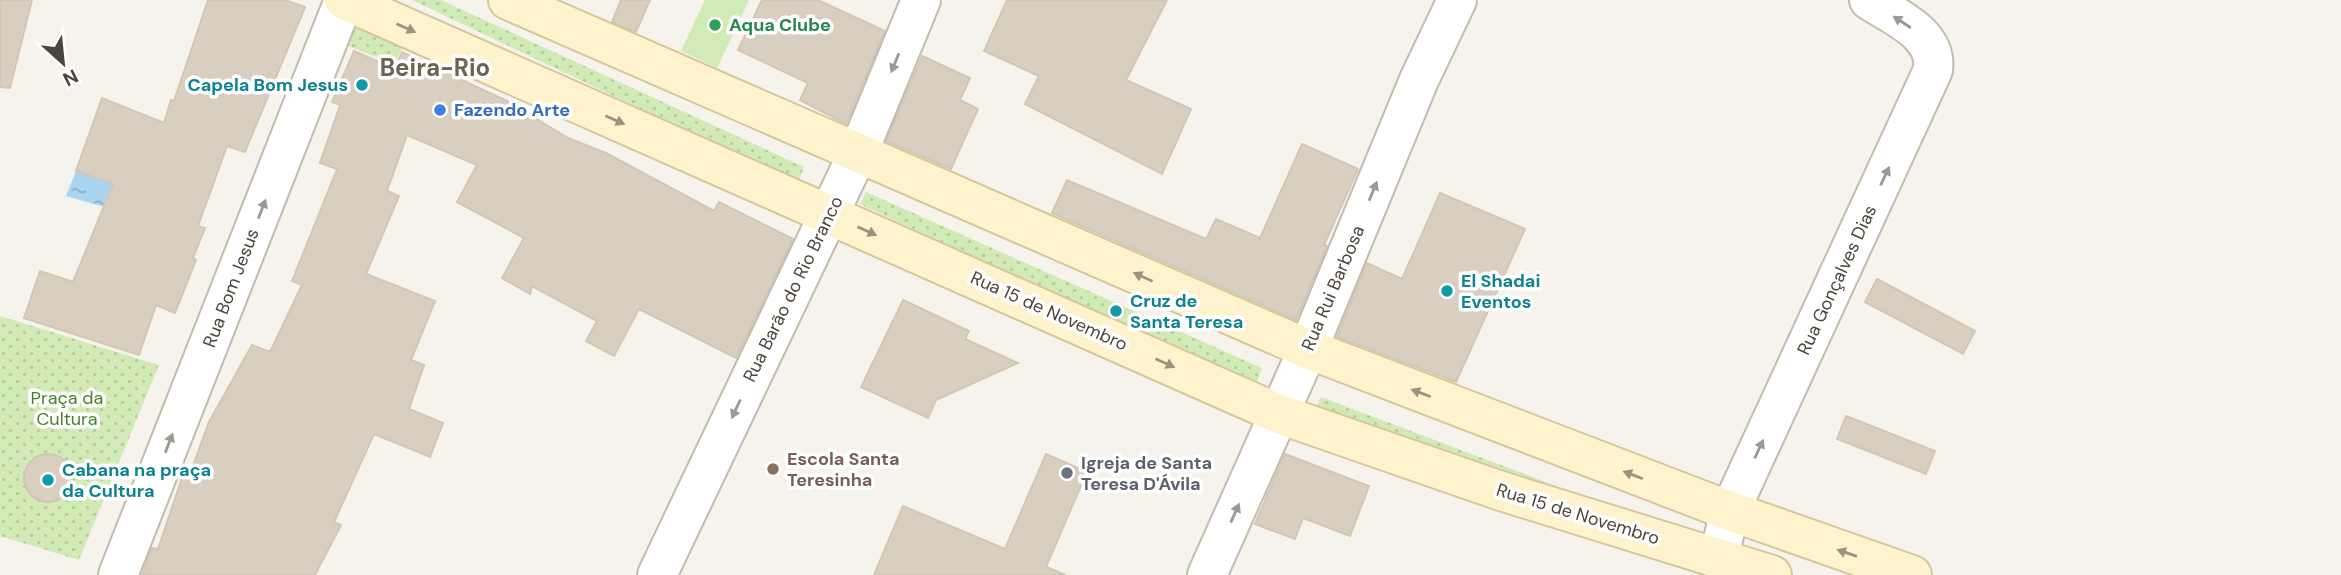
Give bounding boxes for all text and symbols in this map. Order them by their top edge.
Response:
place label: Aqua Clube [729,13,831,37]
one-way arrow [1892,15,1911,28]
marker: Aqua Clube [707,17,723,33]
one-way arrow [396,23,417,34]
north arrow [28,28,98,98]
district label: Beira-Rio [380,52,490,83]
one-way arrow [890,53,901,74]
text: N [59,63,82,92]
place label: Capela Bom Jesus [188,73,348,97]
marker: Capela Bom Jesus [354,77,370,93]
place label: Fazendo Arte [454,98,570,122]
marker: Fazendo Arte [432,102,448,118]
one-way arrow [604,115,625,126]
one-way arrow [1879,166,1891,186]
one-way arrow [1368,181,1379,202]
street label: Rua Barão do Rio Branco [738,192,848,386]
one-way arrow [256,198,267,219]
street label: Rua Gonçalves Dias [1792,201,1882,359]
street label: Rua Rui Barbosa [1296,222,1370,354]
street label: Rua Bom Jesus [197,225,265,351]
one-way arrow [857,226,878,237]
street label: Rua 15 de Novembro [967,266,1131,356]
place label: El Shadai Eventos [1461,269,1540,314]
one-way arrow [1132,272,1153,283]
marker: El Shadai Eventos [1439,283,1455,299]
place label: Cruz de Santa Teresa [1130,289,1243,334]
marker: Cruz de Santa Teresa [1108,303,1124,319]
one-way arrow [1155,357,1175,369]
park label: Praça da Cultura [31,386,103,431]
one-way arrow [1410,388,1431,399]
one-way arrow [730,398,741,419]
one-way arrow [164,432,175,453]
one-way arrow [1753,439,1765,459]
place label: Escola Santa Teresinha [787,447,899,492]
place label: Igreja de Santa Teresa D'Ávila [1081,451,1212,496]
place label: Cabana na praça da Cultura [62,458,211,503]
marker: Escola Santa Teresinha [765,461,781,477]
marker: Igreja de Santa Teresa D'Ávila [1059,465,1075,481]
one-way arrow [1623,469,1644,480]
marker: Cabana na praça da Cultura [40,472,56,488]
street label: Rua 15 de Novembro [1493,478,1663,550]
one-way arrow [1230,502,1241,523]
one-way arrow [1836,547,1857,558]

